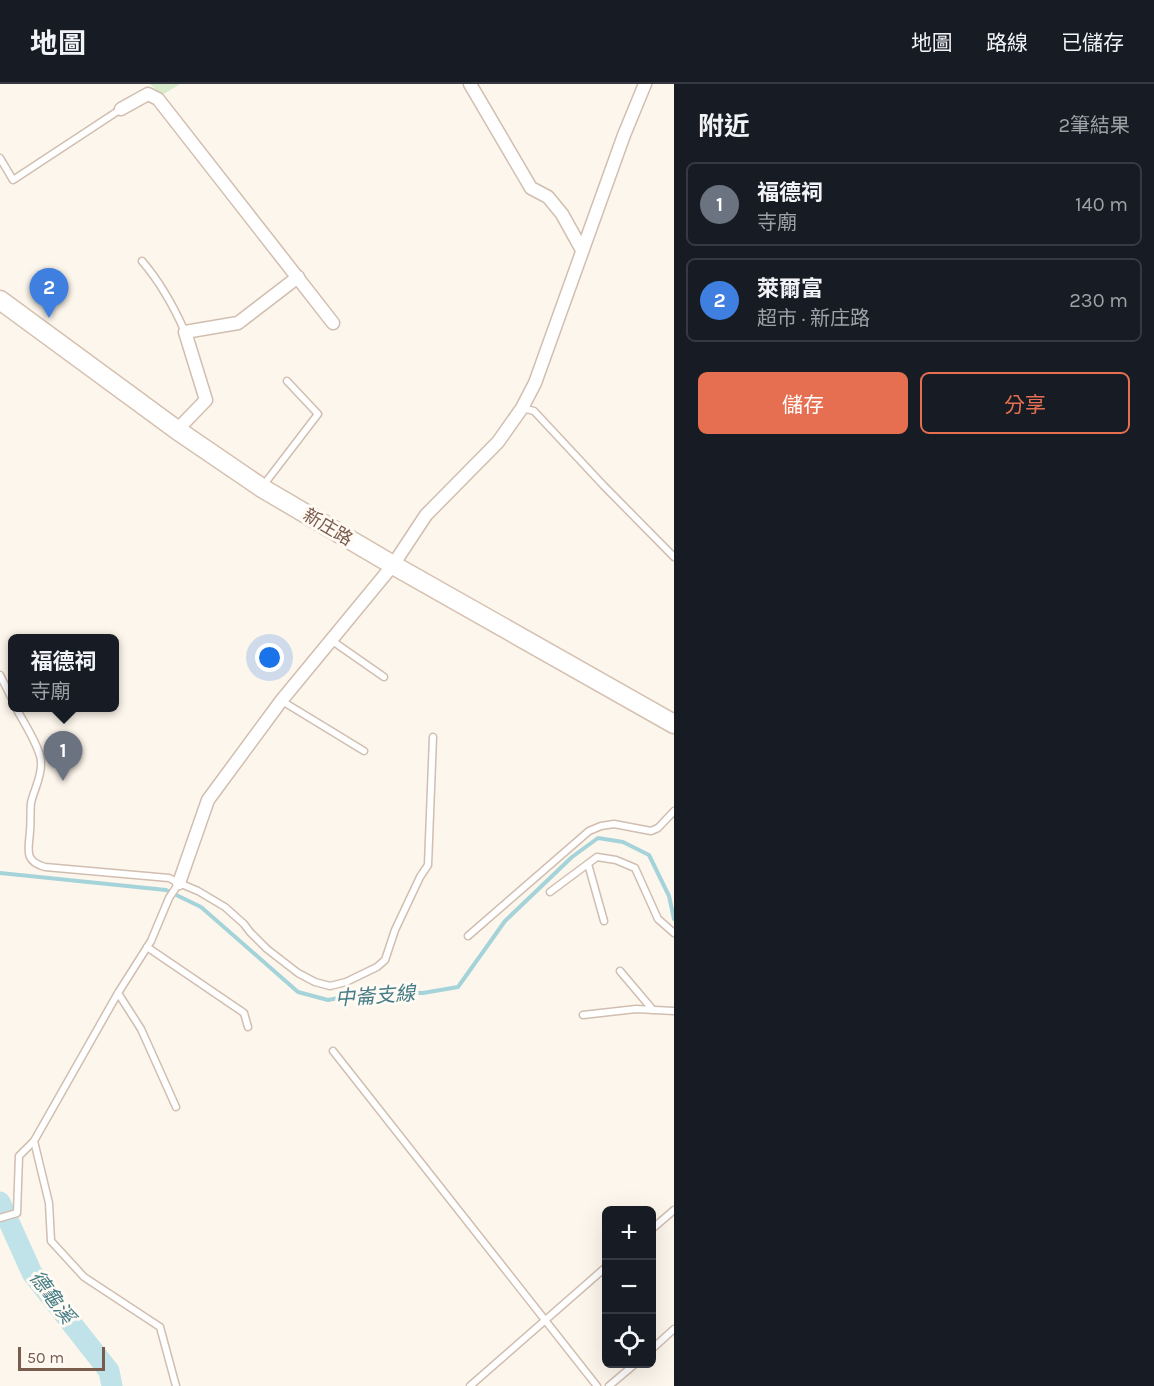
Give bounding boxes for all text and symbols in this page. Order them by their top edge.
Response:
text: 地圖 [30,27,86,60]
text: 地圖 [911,31,953,55]
text: 路線 [986,31,1028,55]
text: 已儲存 [1061,31,1124,55]
text: 附近 [698,111,750,142]
text: 2筆結果 [1058,114,1130,137]
text: 福德祠 [757,180,823,206]
text: 1 [716,193,723,216]
text: 140 m [1075,193,1128,216]
text: 寺廟 [757,211,797,234]
pin: 2 [29,268,68,318]
text: 萊爾富 [757,276,823,302]
text: 2 [713,289,726,312]
text: 230 m [1069,289,1128,312]
text: 超市 · 新庄路 [757,307,870,330]
button: 儲存 [698,372,908,434]
button: 分享 [920,372,1130,434]
street label: 新庄路 [299,504,357,550]
popup [8,634,119,712]
your location [255,643,284,672]
text: 福德祠 [30,649,97,675]
text: 寺廟 [30,680,70,703]
pin: 1 [44,732,82,781]
water label: 中崙支線 [334,982,418,1010]
map controls [602,1206,656,1368]
button: + [602,1206,656,1260]
button: − [602,1260,656,1314]
water label: 德龜溪 [25,1266,81,1330]
button: locate [602,1314,656,1368]
scale bar [18,1344,105,1372]
text: 50 m [27,1348,64,1367]

